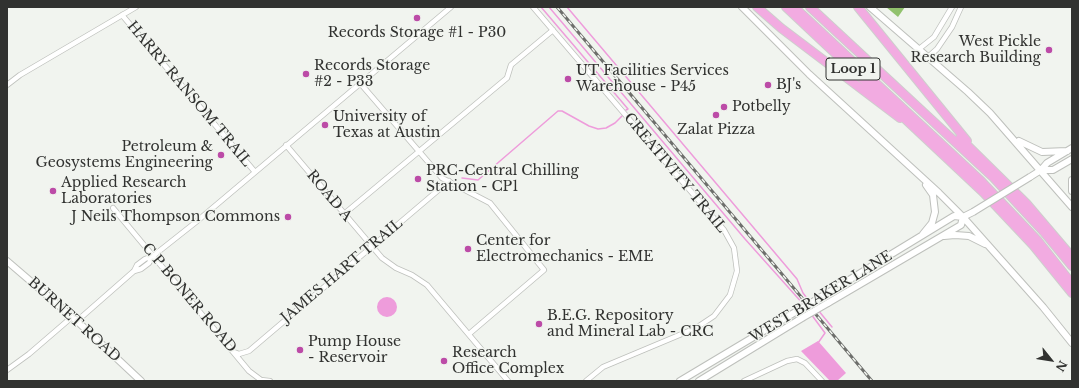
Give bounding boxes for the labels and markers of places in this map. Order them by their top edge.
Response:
marker: Records Storage #1 - P30 [412,13,422,23]
place label: Records Storage #1 - P30 [328,25,506,41]
place label: West Pickle Research Building [911,34,1041,66]
marker: West Pickle Research Building [1044,45,1054,55]
place label: Records Storage #2 - P33 [314,58,430,90]
place label: UT Facilities Services Warehouse - P45 [576,63,729,96]
marker: Records Storage #2 - P33 [301,69,311,79]
marker: UT Facilities Services Warehouse - P45 [563,74,573,84]
place label: BJ's [776,77,801,93]
marker: BJ's [763,80,773,90]
place label: Potbelly [732,99,791,115]
marker: Potbelly [719,102,729,112]
place label: University of Texas at Austin [333,109,440,142]
marker: Zalat Pizza [711,110,721,120]
marker: University of Texas at Austin [320,120,330,130]
place label: Zalat Pizza [677,122,755,138]
place label: Petroleum & Geosystems Engineering [35,139,213,172]
marker: Petroleum & Geosystems Engineering [216,150,226,160]
place label: PRC-Central Chilling Station - CP1 [426,163,579,196]
marker: PRC-Central Chilling Station - CP1 [413,174,423,184]
place label: Applied Research Laboratories [61,175,186,208]
marker: Applied Research Laboratories [48,186,58,196]
place label: J Neils Thompson Commons [71,209,280,225]
marker: J Neils Thompson Commons [283,212,293,222]
place label: Center for Electromechanics - EME [476,233,654,266]
marker: Center for Electromechanics - EME [463,244,473,254]
place label: B.E.G. Repository and Mineral Lab - CRC [547,308,713,340]
marker: B.E.G. Repository and Mineral Lab - CRC [534,319,544,329]
place label: Pump House - Reservoir [308,334,401,366]
marker: Pump House - Reservoir [295,345,305,355]
place label: Research Office Complex [452,345,564,378]
marker: Research Office Complex [439,356,449,366]

